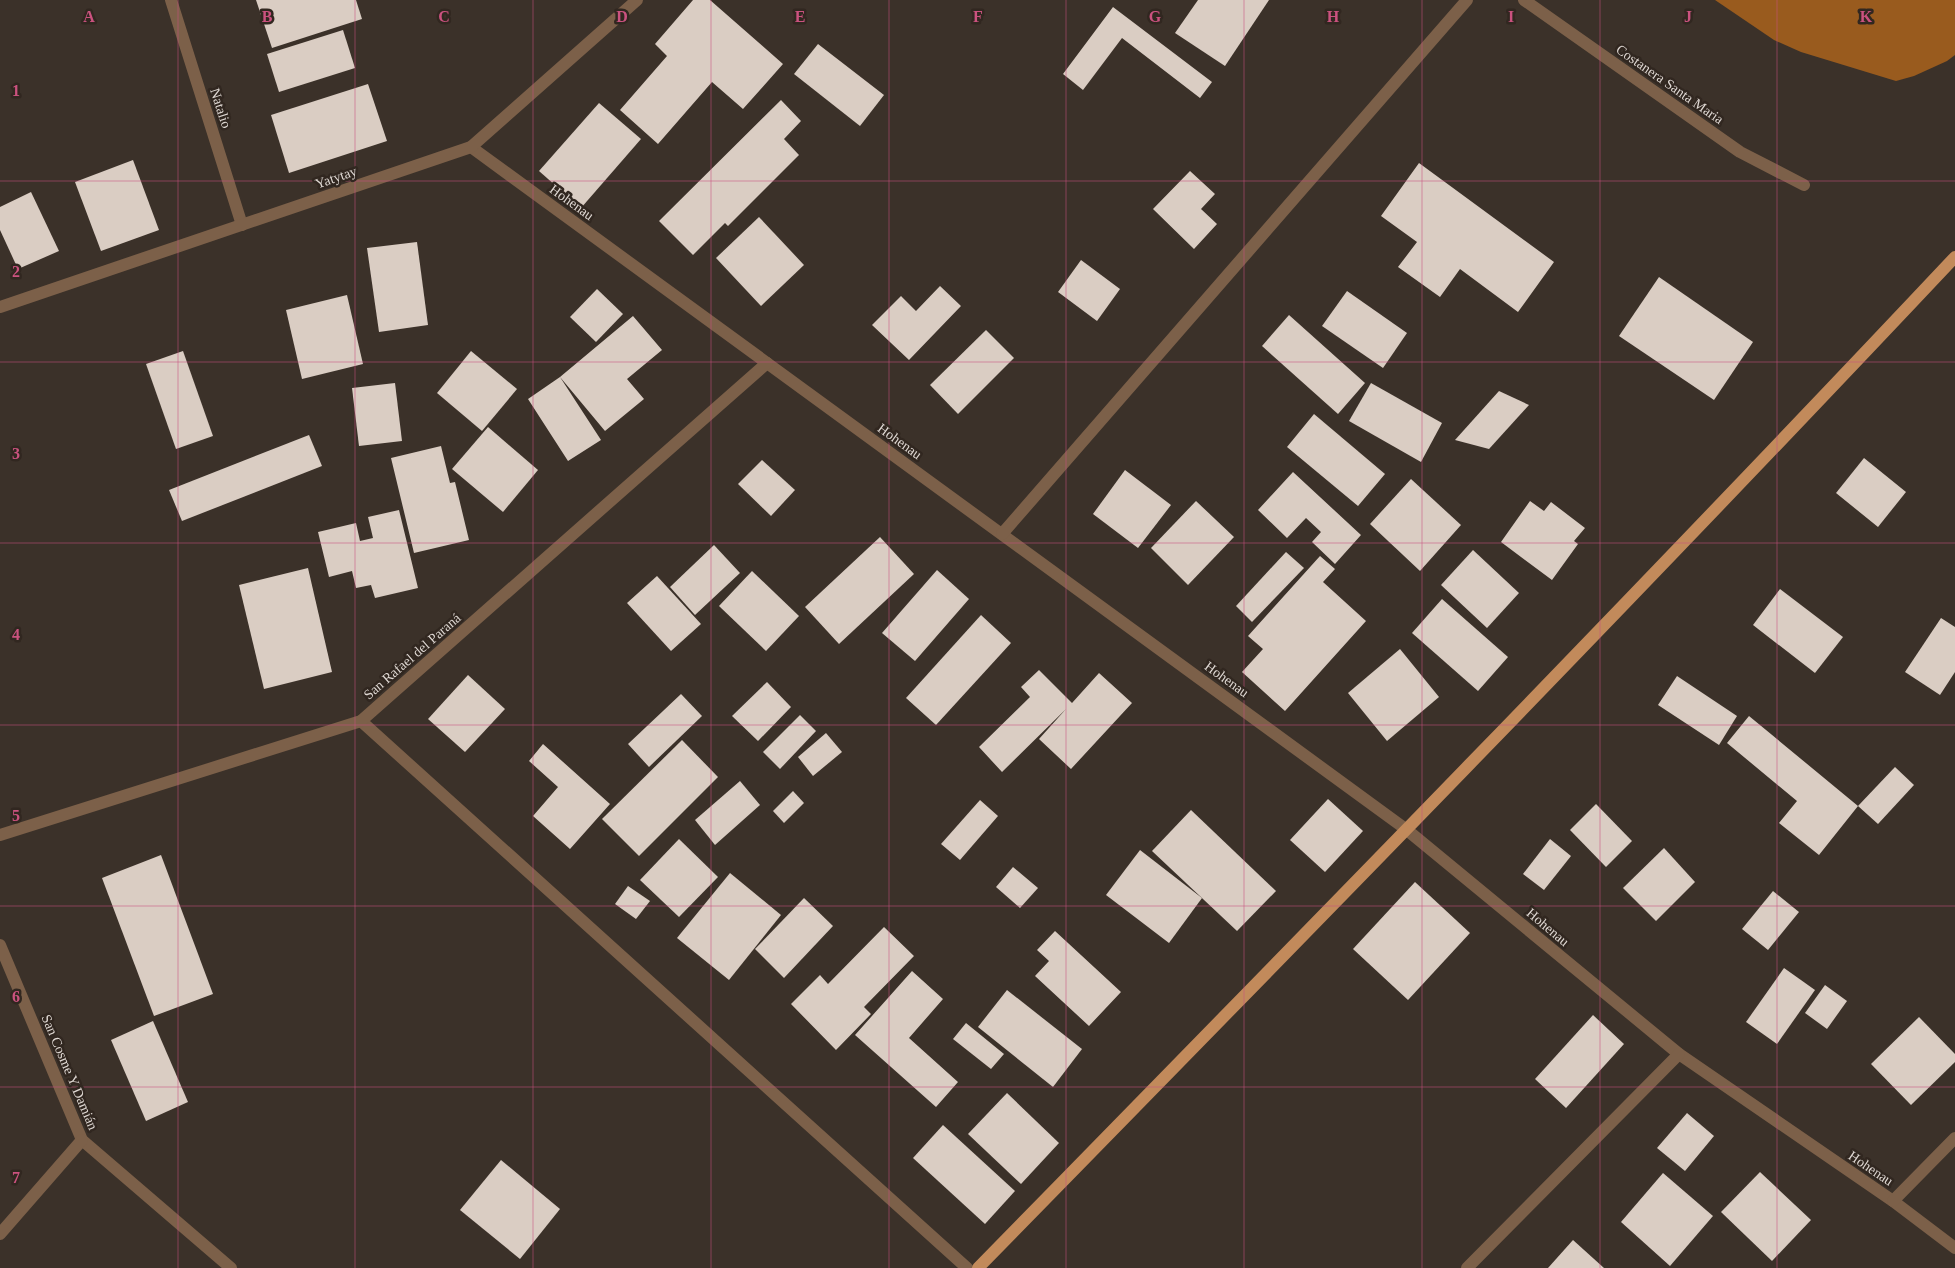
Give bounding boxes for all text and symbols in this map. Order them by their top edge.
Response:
text: A [83,8,95,25]
text: B [262,8,273,25]
text: C [438,8,450,25]
text: D [616,8,628,25]
text: E [795,8,805,25]
text: F [973,8,983,25]
text: G [1149,8,1162,25]
text: H [1327,8,1340,25]
text: I [1508,8,1514,25]
text: J [1684,8,1692,25]
text: K [1860,8,1873,25]
street label: Costanera Santa Maria [1613,42,1727,128]
text: 1 [12,82,20,99]
street label: Natalio [207,86,234,130]
street label: Yatytay [313,163,359,192]
street label: Hohenau [547,181,597,223]
text: 2 [12,263,20,280]
street label: Hohenau [875,420,925,462]
text: 3 [12,445,20,462]
street label: San Rafael del Paraná [361,610,464,702]
text: 4 [12,626,20,643]
street label: Hohenau [1202,658,1252,700]
text: 5 [12,807,20,824]
street label: Hohenau [1523,905,1572,949]
text: 6 [12,988,20,1005]
street label: San Cosme Y Damián [38,1012,101,1132]
street label: Hohenau [1846,1148,1896,1189]
text: 7 [12,1169,20,1186]

